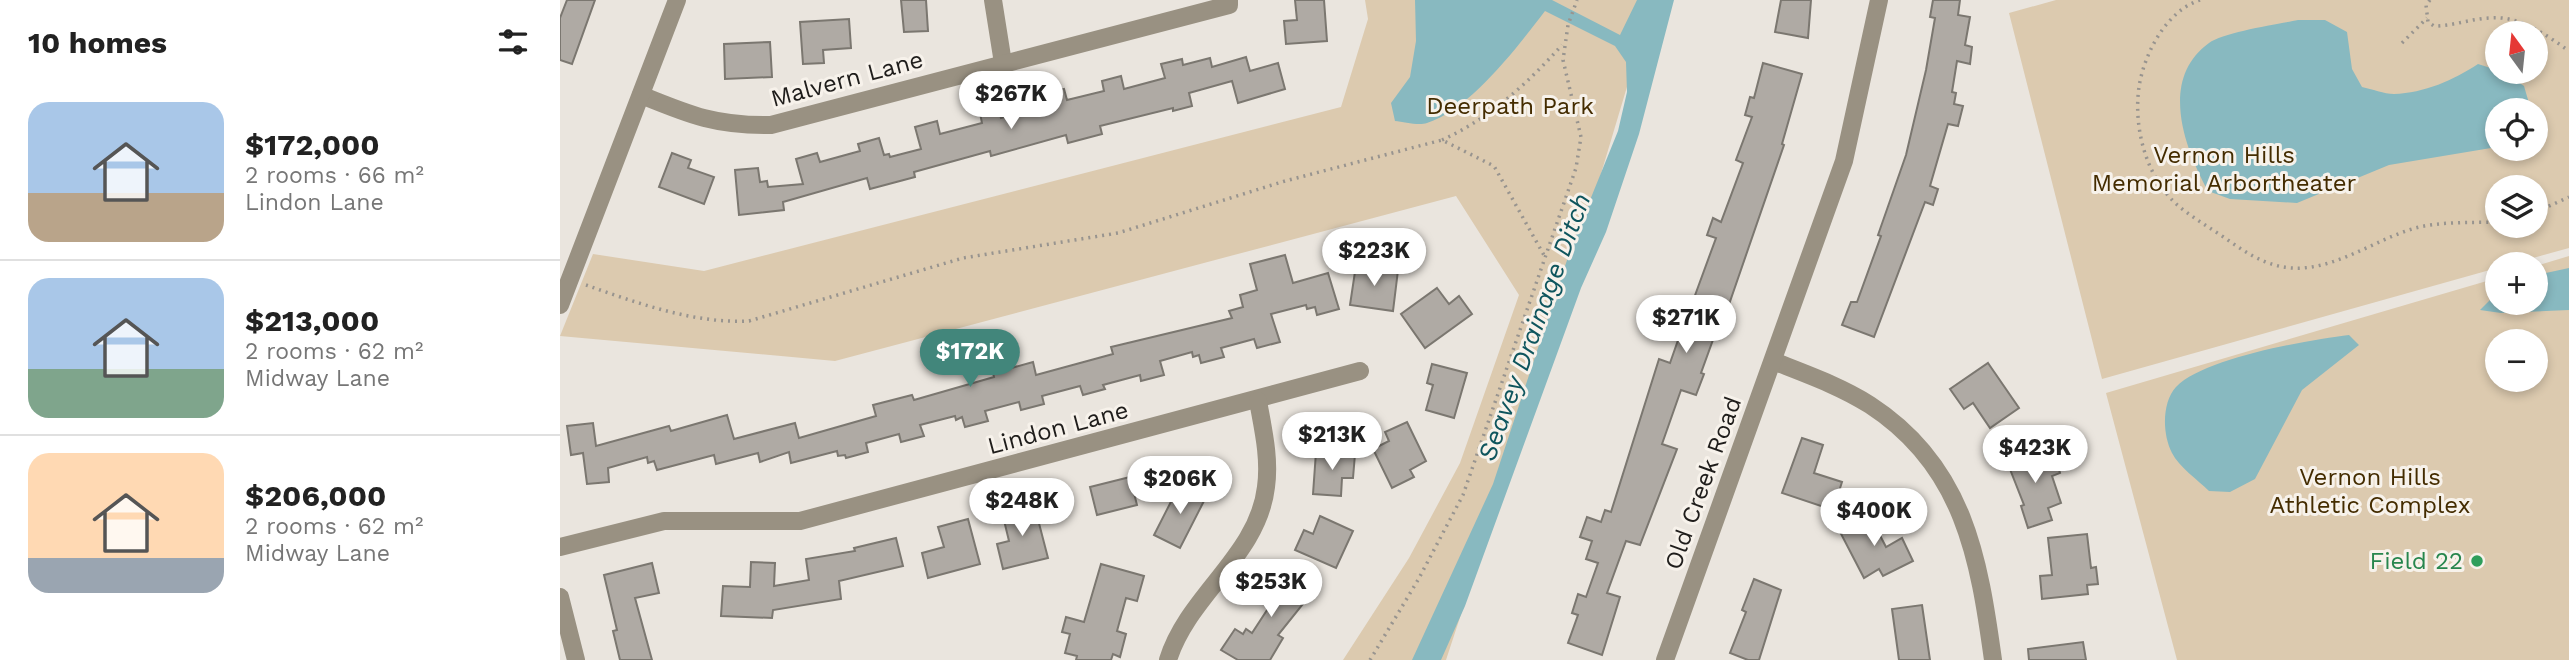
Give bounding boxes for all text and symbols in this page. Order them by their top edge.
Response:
north arrow [2485,21,2548,84]
map controls [2485,21,2548,392]
icon: filters [494,23,532,61]
text: 10 homes [28,25,167,60]
street label: Malvern Lane [768,45,926,113]
pin: $267K [962,72,1060,131]
text: $267K [975,80,1047,107]
park label: Deerpath Park [1426,92,1594,120]
button: locate [2485,98,2548,161]
text: $172,000 [245,127,380,162]
icon: home [84,130,168,214]
park label: Vernon Hills Memorial Arbortheater [2092,141,2357,197]
text: 2 rooms · 66 m² [245,162,424,189]
button: layers [2485,175,2548,238]
text: Lindon Lane [245,189,384,216]
water label: Seavey Drainage Ditch [1472,189,1596,465]
pin: $223K [1325,229,1423,288]
text: $223K [1338,237,1410,264]
button: + [2485,252,2548,315]
pin: $271K [1637,296,1735,355]
text: $213,000 [245,303,379,338]
text: $271K [1652,304,1720,331]
icon: home [84,306,168,390]
button: − [2485,329,2548,392]
pin: $172K [921,330,1019,389]
text: 2 rooms · 62 m² [245,338,423,365]
text: $172K [936,338,1004,365]
text: Midway Lane [245,365,390,392]
street label: Old Creek Road [1659,393,1747,573]
street label: Lindon Lane [984,396,1132,460]
pin: $213K [1283,412,1381,472]
text: $213K [1298,421,1366,448]
pin: $423K [1986,426,2084,485]
text: $423K [1999,434,2071,461]
pin: $206K [1131,456,1229,516]
park label: Vernon Hills Athletic Complex [2269,463,2471,519]
text: $206K [1143,465,1217,492]
text: $206,000 [245,478,386,513]
pin: $248K [973,478,1071,538]
icon: home [84,481,168,565]
text: $248K [985,487,1059,514]
pin: $400K [1825,489,1923,548]
text: $400K [1836,497,1912,524]
text: 2 rooms · 62 m² [245,513,423,540]
text: Midway Lane [245,540,390,567]
place label: Field 22 [2370,547,2463,575]
marker: Field 22 [2469,553,2485,569]
pin: $253K [1222,560,1320,619]
text: $253K [1235,568,1307,595]

